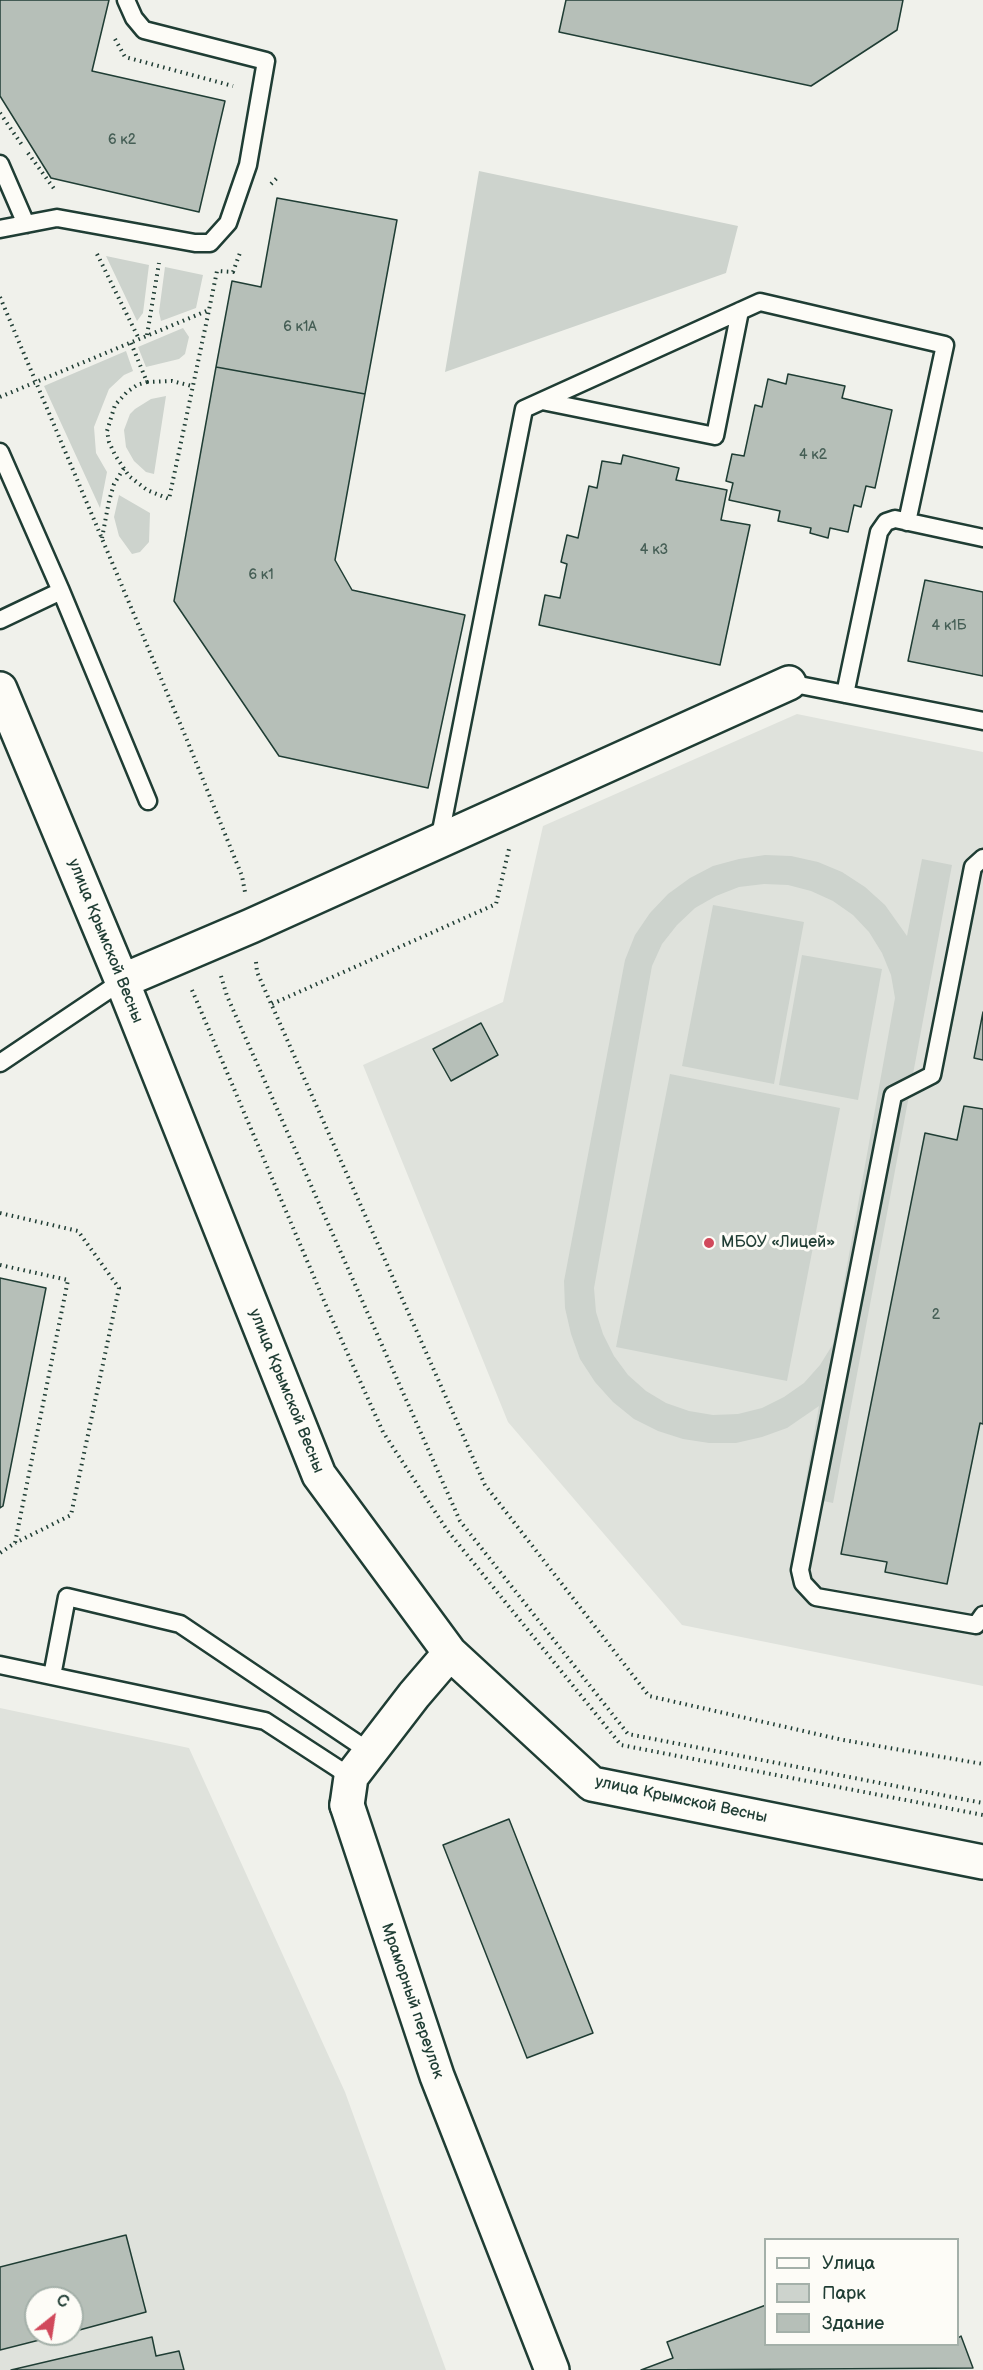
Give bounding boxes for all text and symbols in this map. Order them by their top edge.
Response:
house number: 6 к2 [108,132,136,148]
house number: 6 к1А [283,319,317,335]
house number: 4 к2 [799,447,827,463]
house number: 4 к3 [640,542,668,558]
house number: 6 к1 [248,567,274,583]
house number: 4 к1Б [932,618,966,634]
street label: улица Крымской Весны [63,856,147,1026]
place label: МБОУ «Лицей» [721,1233,835,1253]
marker: МБОУ «Лицей» [702,1236,716,1250]
street label: улица Крымской Весны [244,1306,328,1476]
house number: 2 [932,1307,940,1323]
street label: улица Крымской Весны [593,1772,769,1828]
street label: Мраморный переулок [376,1921,448,2081]
legend [764,2238,959,2346]
text: Улица [822,2253,875,2274]
text: Парк [822,2283,866,2304]
north arrow [24,2286,84,2346]
text: С [53,2291,72,2313]
text: Здание [822,2313,884,2334]

